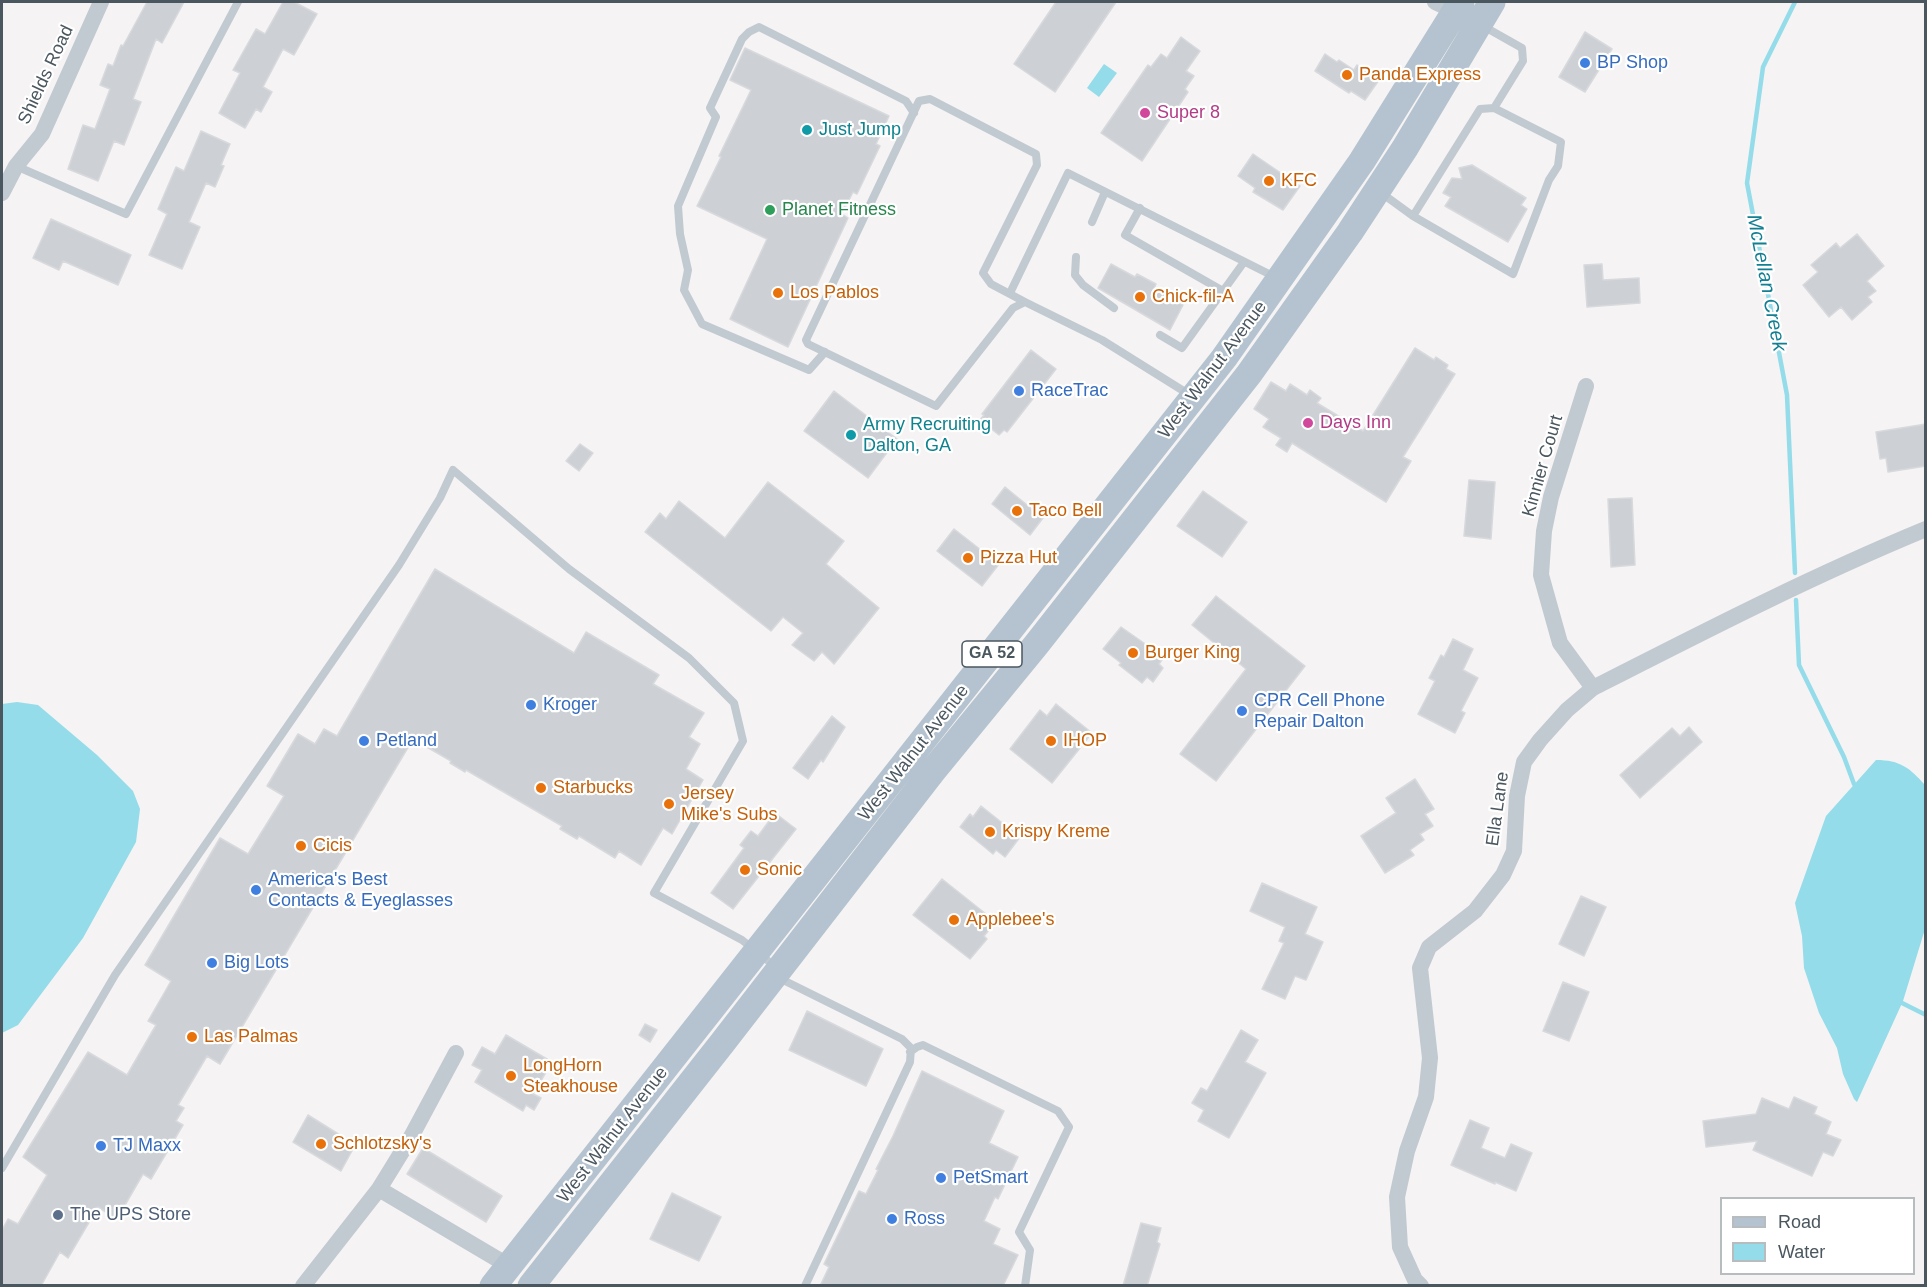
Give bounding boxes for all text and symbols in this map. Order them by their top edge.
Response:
street label: Shields Road [14,22,78,128]
place label: BP Shop [1597,52,1668,74]
marker: BP Shop [1578,56,1592,70]
place label: Panda Express [1359,64,1481,86]
marker: Panda Express [1340,68,1354,82]
place label: Super 8 [1157,102,1220,124]
marker: Super 8 [1138,106,1152,120]
place label: Just Jump [819,119,901,141]
marker: Just Jump [800,123,814,137]
place label: KFC [1281,170,1317,192]
marker: KFC [1262,174,1276,188]
place label: Planet Fitness [782,199,896,221]
marker: Planet Fitness [763,203,777,217]
water label: McLellan Creek [1741,213,1791,353]
place label: Los Pablos [790,282,879,304]
marker: Los Pablos [771,286,785,300]
place label: Chick-fil-A [1152,286,1234,308]
marker: Chick-fil-A [1133,290,1147,304]
street label: West Walnut Avenue [1154,297,1272,443]
place label: RaceTrac [1031,380,1108,402]
marker: RaceTrac [1012,384,1026,398]
place label: Days Inn [1320,412,1391,434]
street label: Kinnier Court [1518,413,1568,519]
place label: Army Recruiting Dalton, GA [863,414,991,456]
marker: Days Inn [1301,416,1315,430]
marker: Army Recruiting Dalton, GA [844,428,858,442]
place label: Taco Bell [1029,500,1102,522]
marker: Taco Bell [1010,504,1024,518]
place label: Pizza Hut [980,547,1057,569]
marker: Pizza Hut [961,551,975,565]
road number: GA 52 [962,641,1022,667]
place label: Burger King [1145,642,1240,664]
marker: Burger King [1126,646,1140,660]
street label: West Walnut Avenue [854,681,974,825]
place label: CPR Cell Phone Repair Dalton [1254,690,1385,732]
place label: Kroger [543,694,597,716]
marker: Kroger [524,698,538,712]
marker: CPR Cell Phone Repair Dalton [1235,704,1249,718]
place label: Petland [376,730,437,752]
place label: IHOP [1063,730,1107,752]
marker: Petland [357,734,371,748]
marker: IHOP [1044,734,1058,748]
street label: Ella Lane [1482,770,1514,848]
place label: Starbucks [553,777,633,799]
marker: Starbucks [534,781,548,795]
place label: Jersey Mike's Subs [681,783,777,826]
marker: Jersey Mike's Subs [662,797,676,811]
place label: Krispy Kreme [1002,821,1110,843]
marker: Krispy Kreme [983,825,997,839]
place label: Cicis [313,835,352,857]
marker: Cicis [294,839,308,853]
place label: Sonic [757,859,802,881]
marker: Sonic [738,863,752,877]
place label: America's Best Contacts & Eyeglasses [268,869,453,912]
marker: America's Best Contacts & Eyeglasses [249,883,263,897]
place label: Applebee's [966,909,1055,931]
marker: Applebee's [947,913,961,927]
place label: Big Lots [224,952,289,974]
marker: Big Lots [205,956,219,970]
place label: Las Palmas [204,1026,298,1048]
marker: Las Palmas [185,1030,199,1044]
place label: LongHorn Steakhouse [523,1055,618,1098]
street label: West Walnut Avenue [553,1063,673,1207]
marker: LongHorn Steakhouse [504,1069,518,1083]
place label: Schlotzsky's [333,1133,431,1155]
place label: TJ Maxx [113,1135,181,1157]
marker: Schlotzsky's [314,1137,328,1151]
marker: TJ Maxx [94,1139,108,1153]
place label: PetSmart [953,1167,1028,1189]
marker: PetSmart [934,1171,948,1185]
legend [1720,1197,1915,1275]
place label: The UPS Store [70,1204,191,1226]
marker: The UPS Store [51,1208,65,1222]
place label: Ross [904,1208,945,1230]
marker: Ross [885,1212,899,1226]
text: Road [1778,1212,1821,1232]
text: Water [1778,1242,1825,1262]

